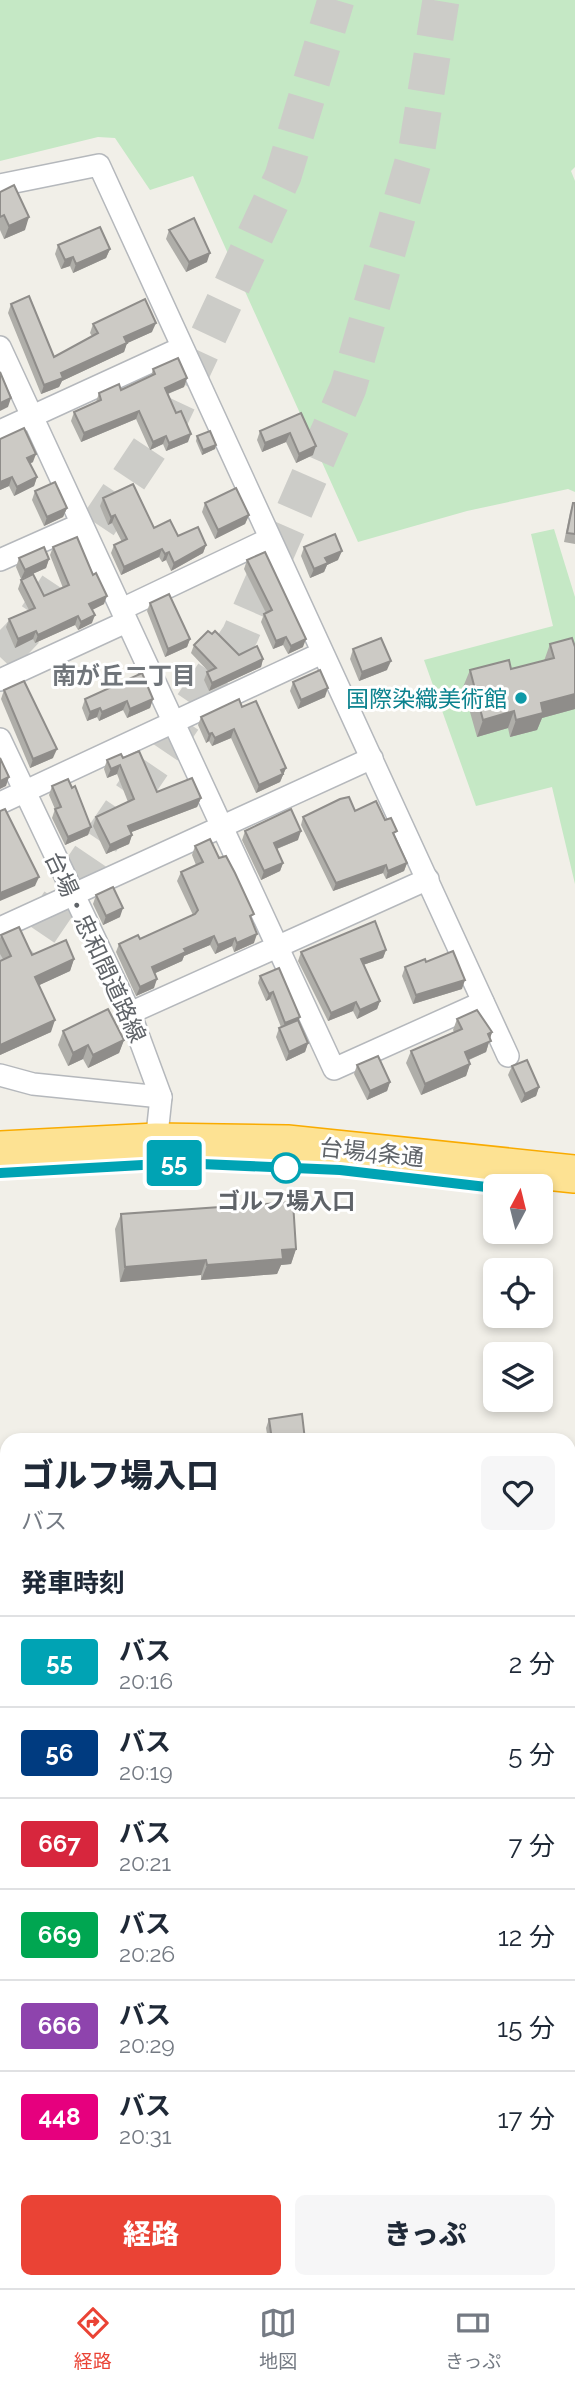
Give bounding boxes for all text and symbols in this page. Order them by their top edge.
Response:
district label: 南が丘二丁目 [52,661,196,690]
place label: 国際染織美術館 [346,685,507,712]
marker: 国際染織美術館 [513,690,529,706]
street label: 台場・忠和間道路線 [40,847,152,1047]
street label: 台場4条通 [319,1133,425,1171]
line badge: 55 [142,1140,206,1186]
text: 55 [161,1148,187,1177]
marker: ゴルフ場入口 [271,1153,301,1183]
north arrow [483,1174,553,1244]
map controls [483,1174,553,1412]
place label: ゴルフ場入口 [217,1187,355,1214]
button: locate [483,1258,553,1328]
button: layers [483,1342,553,1412]
text: ゴルフ場入口 [21,1456,219,1495]
button: heart [481,1456,555,1530]
text: バス [21,1507,67,1534]
text: 発車時刻 [21,1568,125,1598]
text: バス [119,1636,171,1666]
text: 55 [46,1647,73,1676]
text: 2 分 [509,1649,555,1679]
text: 20:16 [119,1667,173,1694]
text: バス [119,1727,171,1757]
text: 56 [46,1738,73,1767]
text: 5 分 [508,1740,555,1770]
text: 20:19 [119,1758,173,1785]
text: バス [119,1818,171,1848]
text: 667 [38,1829,81,1858]
text: 7 分 [508,1831,555,1861]
text: 20:21 [119,1849,171,1876]
text: バス [119,1909,171,1939]
text: 669 [38,1920,81,1949]
text: 12 分 [498,1922,555,1952]
text: 20:26 [119,1940,175,1967]
text: バス [119,2000,171,2030]
text: 666 [38,2011,81,2040]
text: 15 分 [497,2013,555,2043]
text: 20:29 [119,2031,175,2058]
text: バス [119,2091,171,2121]
text: 448 [39,2102,80,2131]
text: 17 分 [497,2104,555,2134]
text: 20:31 [119,2122,172,2149]
button: 経路 [21,2195,281,2275]
button: きっぷ [295,2195,555,2275]
tab: 経路 [74,2304,112,2373]
tab: 地図 [259,2304,297,2373]
tab: きっぷ [445,2304,501,2373]

